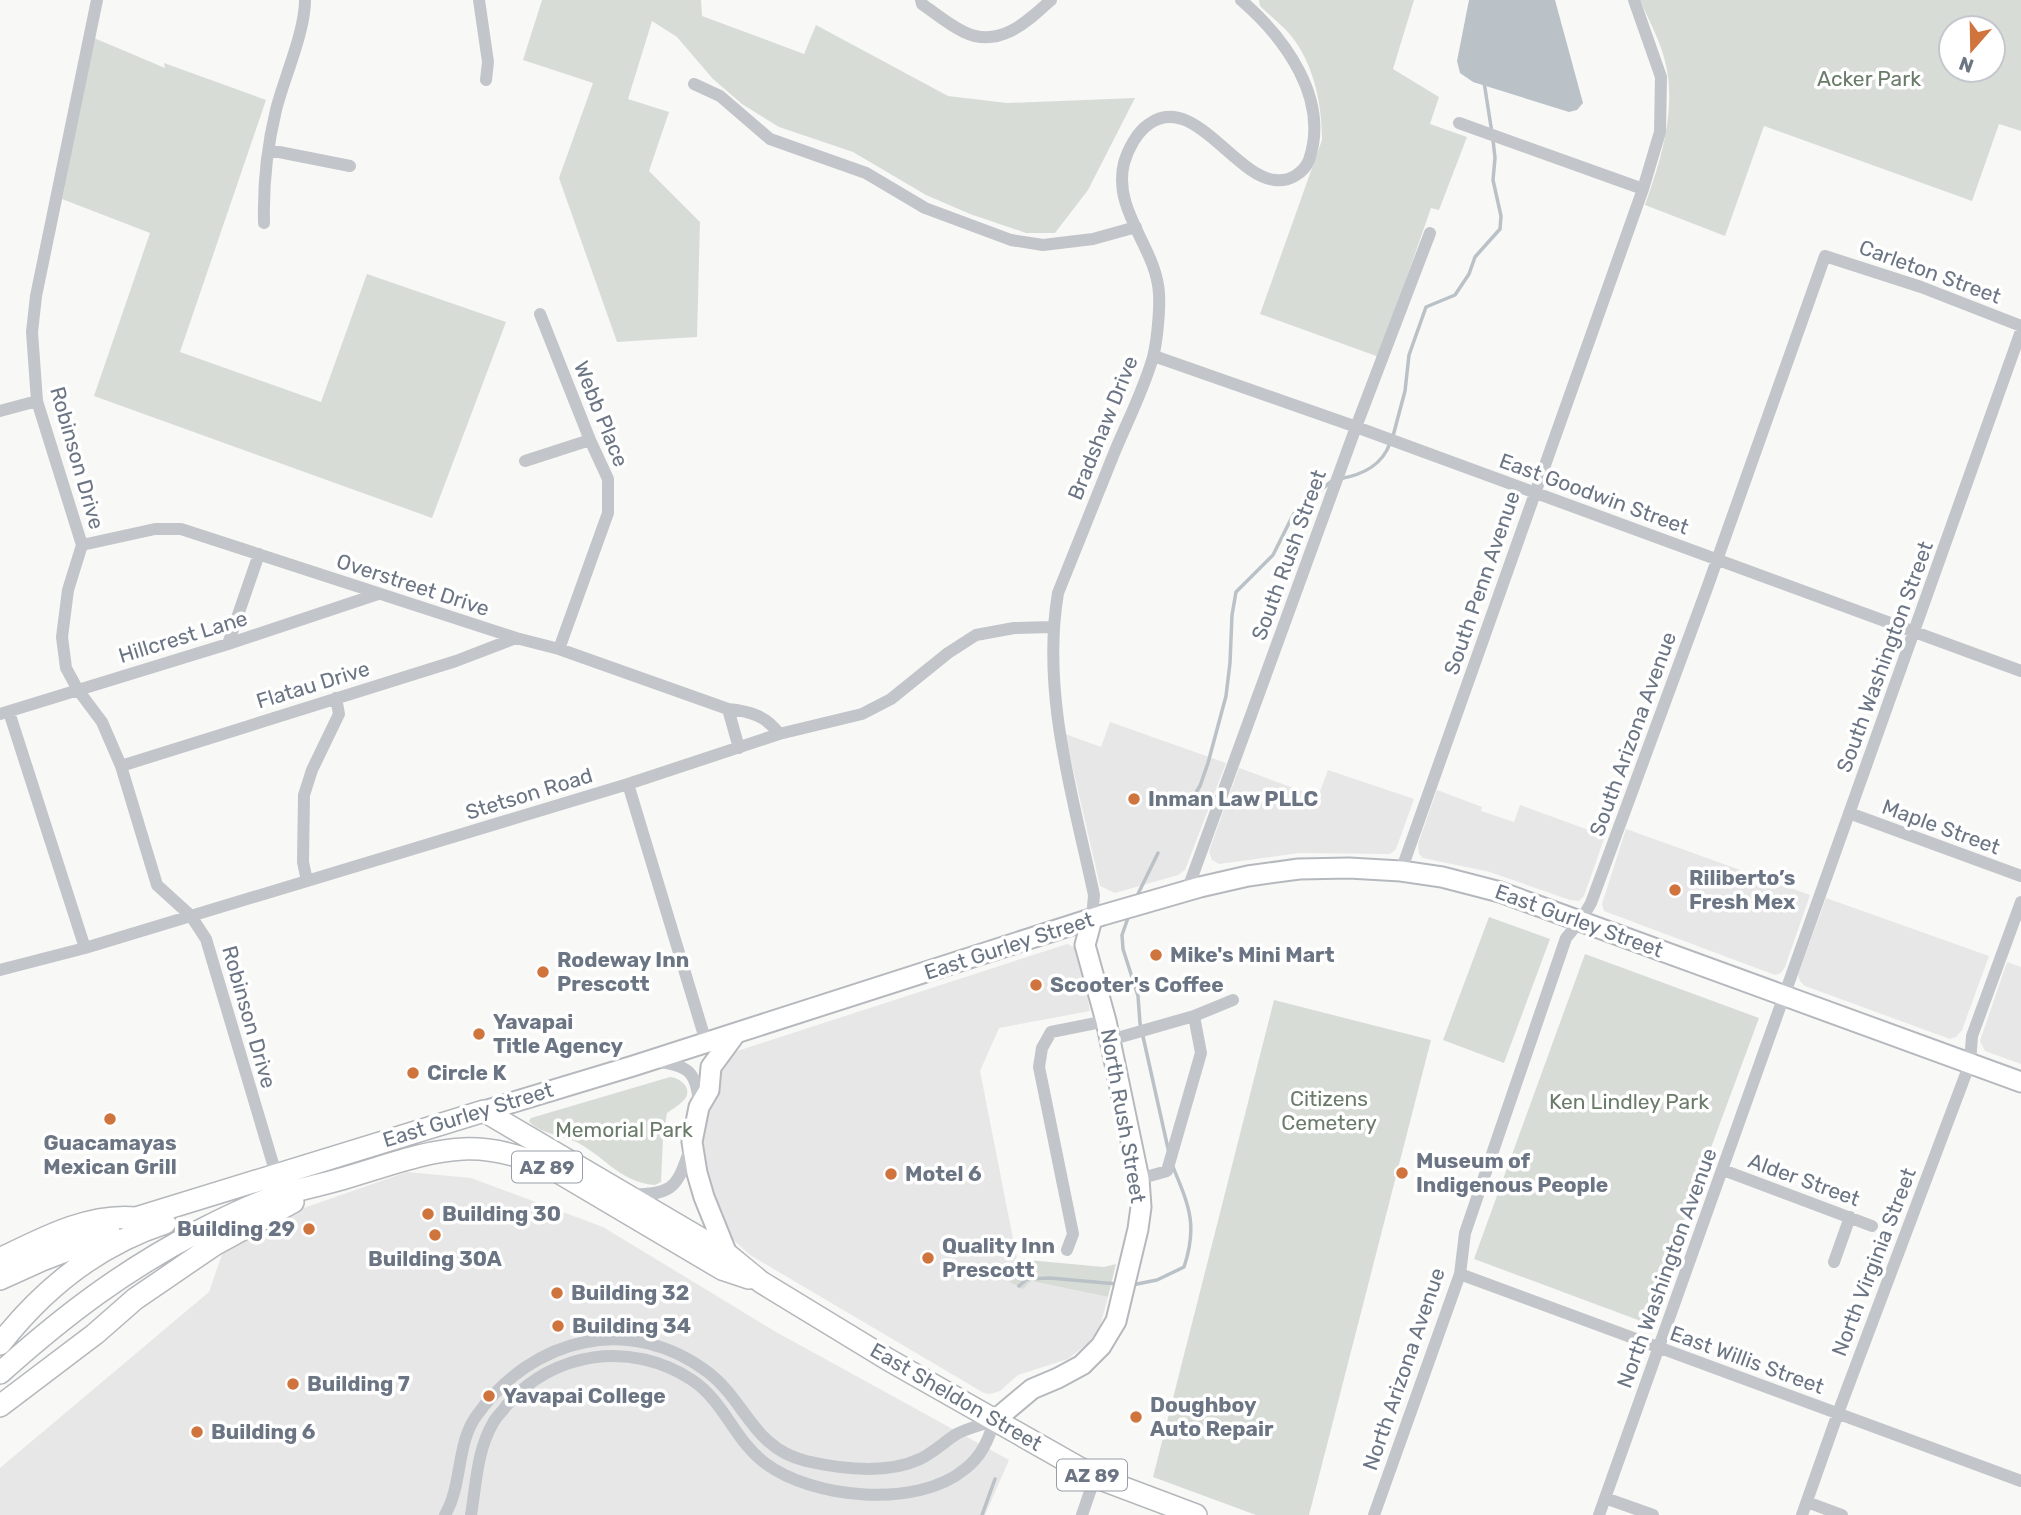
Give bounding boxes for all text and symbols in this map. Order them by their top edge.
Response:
north arrow [1937,14,2007,84]
text: N [1956,51,1977,78]
park label: Acker Park [1817,66,1921,91]
street label: Carleton Street [1856,234,2005,309]
street label: Bradshaw Drive [1062,352,1143,503]
street label: Webb Place [569,357,634,470]
street label: Robinson Drive [45,384,110,532]
street label: East Goodwin Street [1496,448,1692,539]
street label: South Rush Street [1246,466,1331,644]
street label: South Penn Avenue [1438,488,1525,678]
street label: South Washington Street [1831,538,1938,776]
street label: Overstreet Drive [334,548,493,621]
street label: Hillcrest Lane [115,605,250,668]
street label: South Arizona Avenue [1584,628,1681,839]
street label: Flatau Drive [253,655,372,714]
street label: Stetson Road [462,762,595,825]
place label: Inman Law PLLC [1148,786,1318,811]
marker: Inman Law PLLC [1126,791,1142,807]
street label: Maple Street [1879,794,2003,859]
place label: Riliberto’s Fresh Mex [1689,865,1796,914]
street label: East Gurley Street [1492,879,1666,962]
marker: Riliberto’s Fresh Mex [1667,882,1683,898]
street label: East Gurley Street [921,906,1097,985]
place label: Mike's Mini Mart [1170,942,1335,967]
street label: Robinson Drive [217,943,282,1091]
place label: Rodeway Inn Prescott [557,947,689,996]
marker: Mike's Mini Mart [1148,947,1164,963]
marker: Rodeway Inn Prescott [535,964,551,980]
place label: Scooter's Coffee [1050,972,1224,997]
marker: Scooter's Coffee [1028,977,1044,993]
place label: Yavapai Title Agency [493,1009,623,1058]
marker: Yavapai Title Agency [471,1026,487,1042]
street label: North Rush Street [1096,1027,1151,1205]
place label: Circle K [427,1060,507,1085]
marker: Circle K [405,1065,421,1081]
street label: East Gurley Street [380,1077,556,1152]
park label: Citizens Cemetery [1281,1086,1377,1135]
park label: Ken Lindley Park [1549,1089,1709,1114]
marker: Guacamayas Mexican Grill [102,1111,118,1127]
park label: Memorial Park [555,1117,693,1142]
place label: Guacamayas Mexican Grill [43,1130,177,1179]
street label: North Washington Avenue [1611,1145,1722,1391]
place label: Museum of Indigenous People [1416,1148,1608,1197]
street label: Alder Street [1745,1148,1863,1211]
road number: AZ 89 [512,1152,582,1182]
place label: Motel 6 [905,1161,982,1186]
street label: North Virginia Street [1826,1164,1921,1359]
marker: Museum of Indigenous People [1394,1165,1410,1181]
marker: Motel 6 [883,1166,899,1182]
place label: Building 30 [442,1201,561,1226]
marker: Building 30 [420,1206,436,1222]
place label: Building 29 [177,1216,295,1241]
marker: Building 29 [301,1221,317,1237]
marker: Building 30A [427,1227,443,1243]
place label: Quality Inn Prescott [942,1233,1055,1282]
place label: Building 30A [368,1246,502,1271]
marker: Quality Inn Prescott [920,1250,936,1266]
street label: North Arizona Avenue [1357,1264,1450,1473]
place label: Building 32 [571,1280,689,1305]
marker: Building 32 [549,1285,565,1301]
place label: Building 34 [572,1313,691,1338]
marker: Building 34 [550,1318,566,1334]
street label: East Willis Street [1667,1320,1827,1399]
street label: East Sheldon Street [866,1337,1047,1456]
place label: Building 7 [307,1371,410,1396]
marker: Building 7 [285,1376,301,1392]
place label: Yavapai College [503,1383,666,1408]
marker: Yavapai College [481,1388,497,1404]
place label: Doughboy Auto Repair [1150,1392,1274,1441]
marker: Doughboy Auto Repair [1128,1409,1144,1425]
place label: Building 6 [211,1419,316,1444]
marker: Building 6 [189,1424,205,1440]
road number: AZ 89 [1057,1460,1127,1490]

